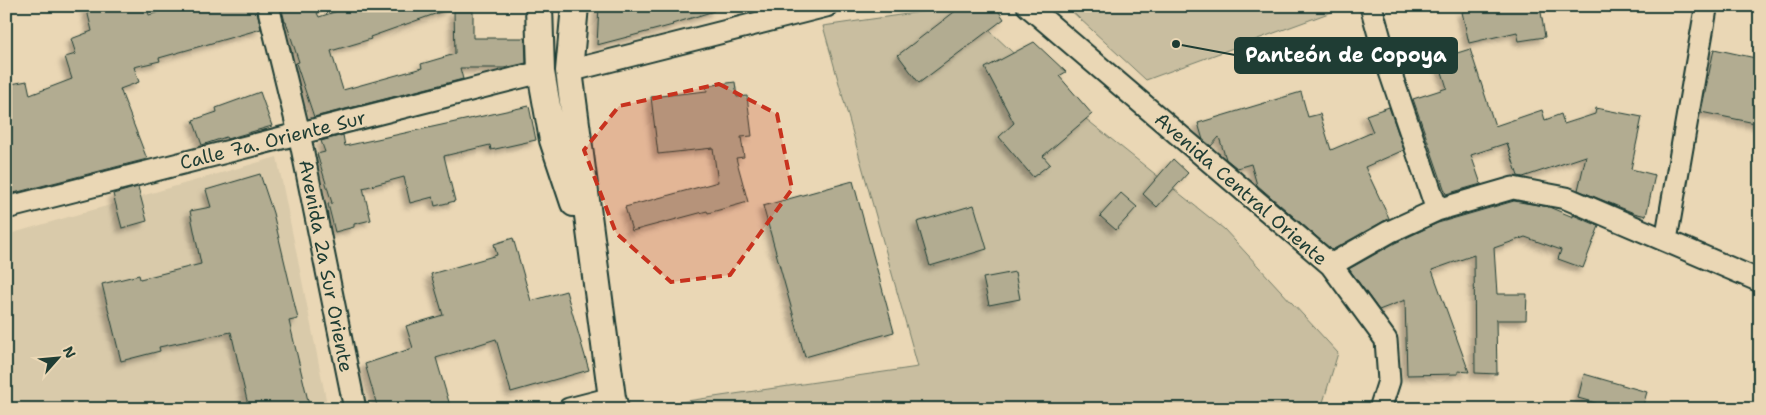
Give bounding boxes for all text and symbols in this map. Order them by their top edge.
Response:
callout: Panteón de Copoya [1235,38,1457,73]
text: Panteón de Copoya [1245,42,1447,68]
street label: Calle 7a. Oriente Sur [177,105,369,175]
street label: Avenida Central Oriente [1149,107,1333,271]
street label: Avenida 2a Sur Oriente [293,158,359,374]
north arrow [32,332,82,382]
text: N [59,343,80,361]

